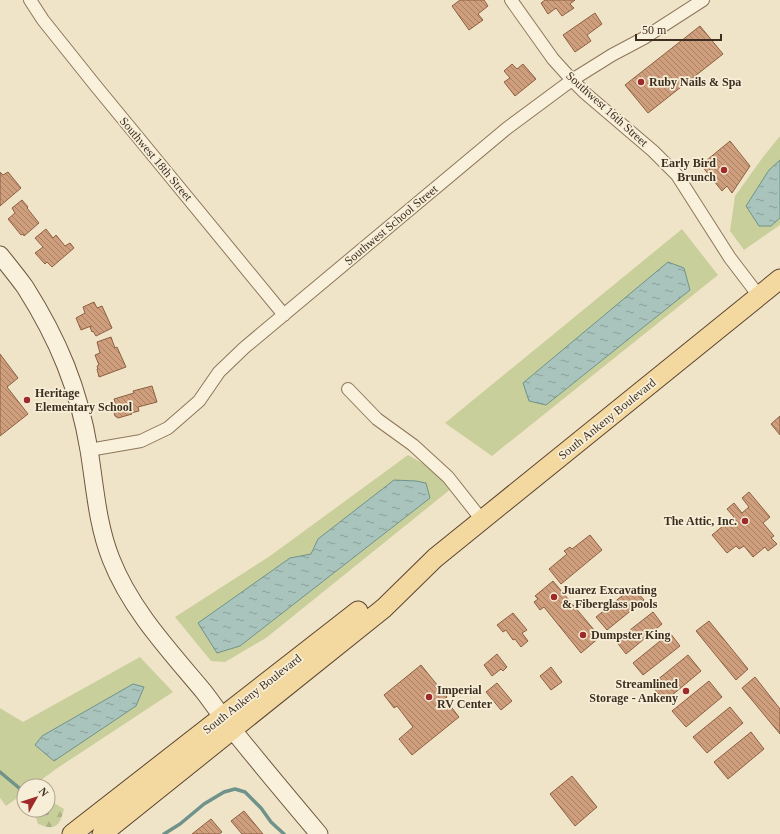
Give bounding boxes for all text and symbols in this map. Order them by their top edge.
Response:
scale bar [636,16,721,42]
text: 50 m [642,23,667,37]
street label: Southwest 16th Street [563,69,651,150]
place label: Ruby Nails & Spa [649,75,741,89]
marker: Ruby Nails & Spa [636,77,646,87]
street label: Southwest 18th Street [117,114,196,204]
place label: Early Bird Brunch [661,156,716,184]
marker: Early Bird Brunch [719,165,729,175]
street label: Southwest School Street [342,182,441,268]
street label: South Ankeny Boulevard [555,375,659,463]
place label: Heritage Elementary School [35,386,133,414]
marker: Heritage Elementary School [22,395,32,405]
place label: The Attic, Inc. [664,514,737,528]
marker: The Attic, Inc. [740,516,750,526]
place label: Juarez Excavating & Fiberglass pools [562,583,658,611]
marker: Juarez Excavating & Fiberglass pools [549,592,559,602]
place label: Dumpster King [591,628,670,642]
marker: Dumpster King [578,630,588,640]
street label: South Ankeny Boulevard [200,651,304,737]
place label: Streamlined Storage - Ankeny [589,677,678,705]
place label: Imperial RV Center [437,683,493,711]
marker: Streamlined Storage - Ankeny [681,686,691,696]
marker: Imperial RV Center [424,692,434,702]
north arrow [16,778,56,818]
text: N [37,785,51,799]

